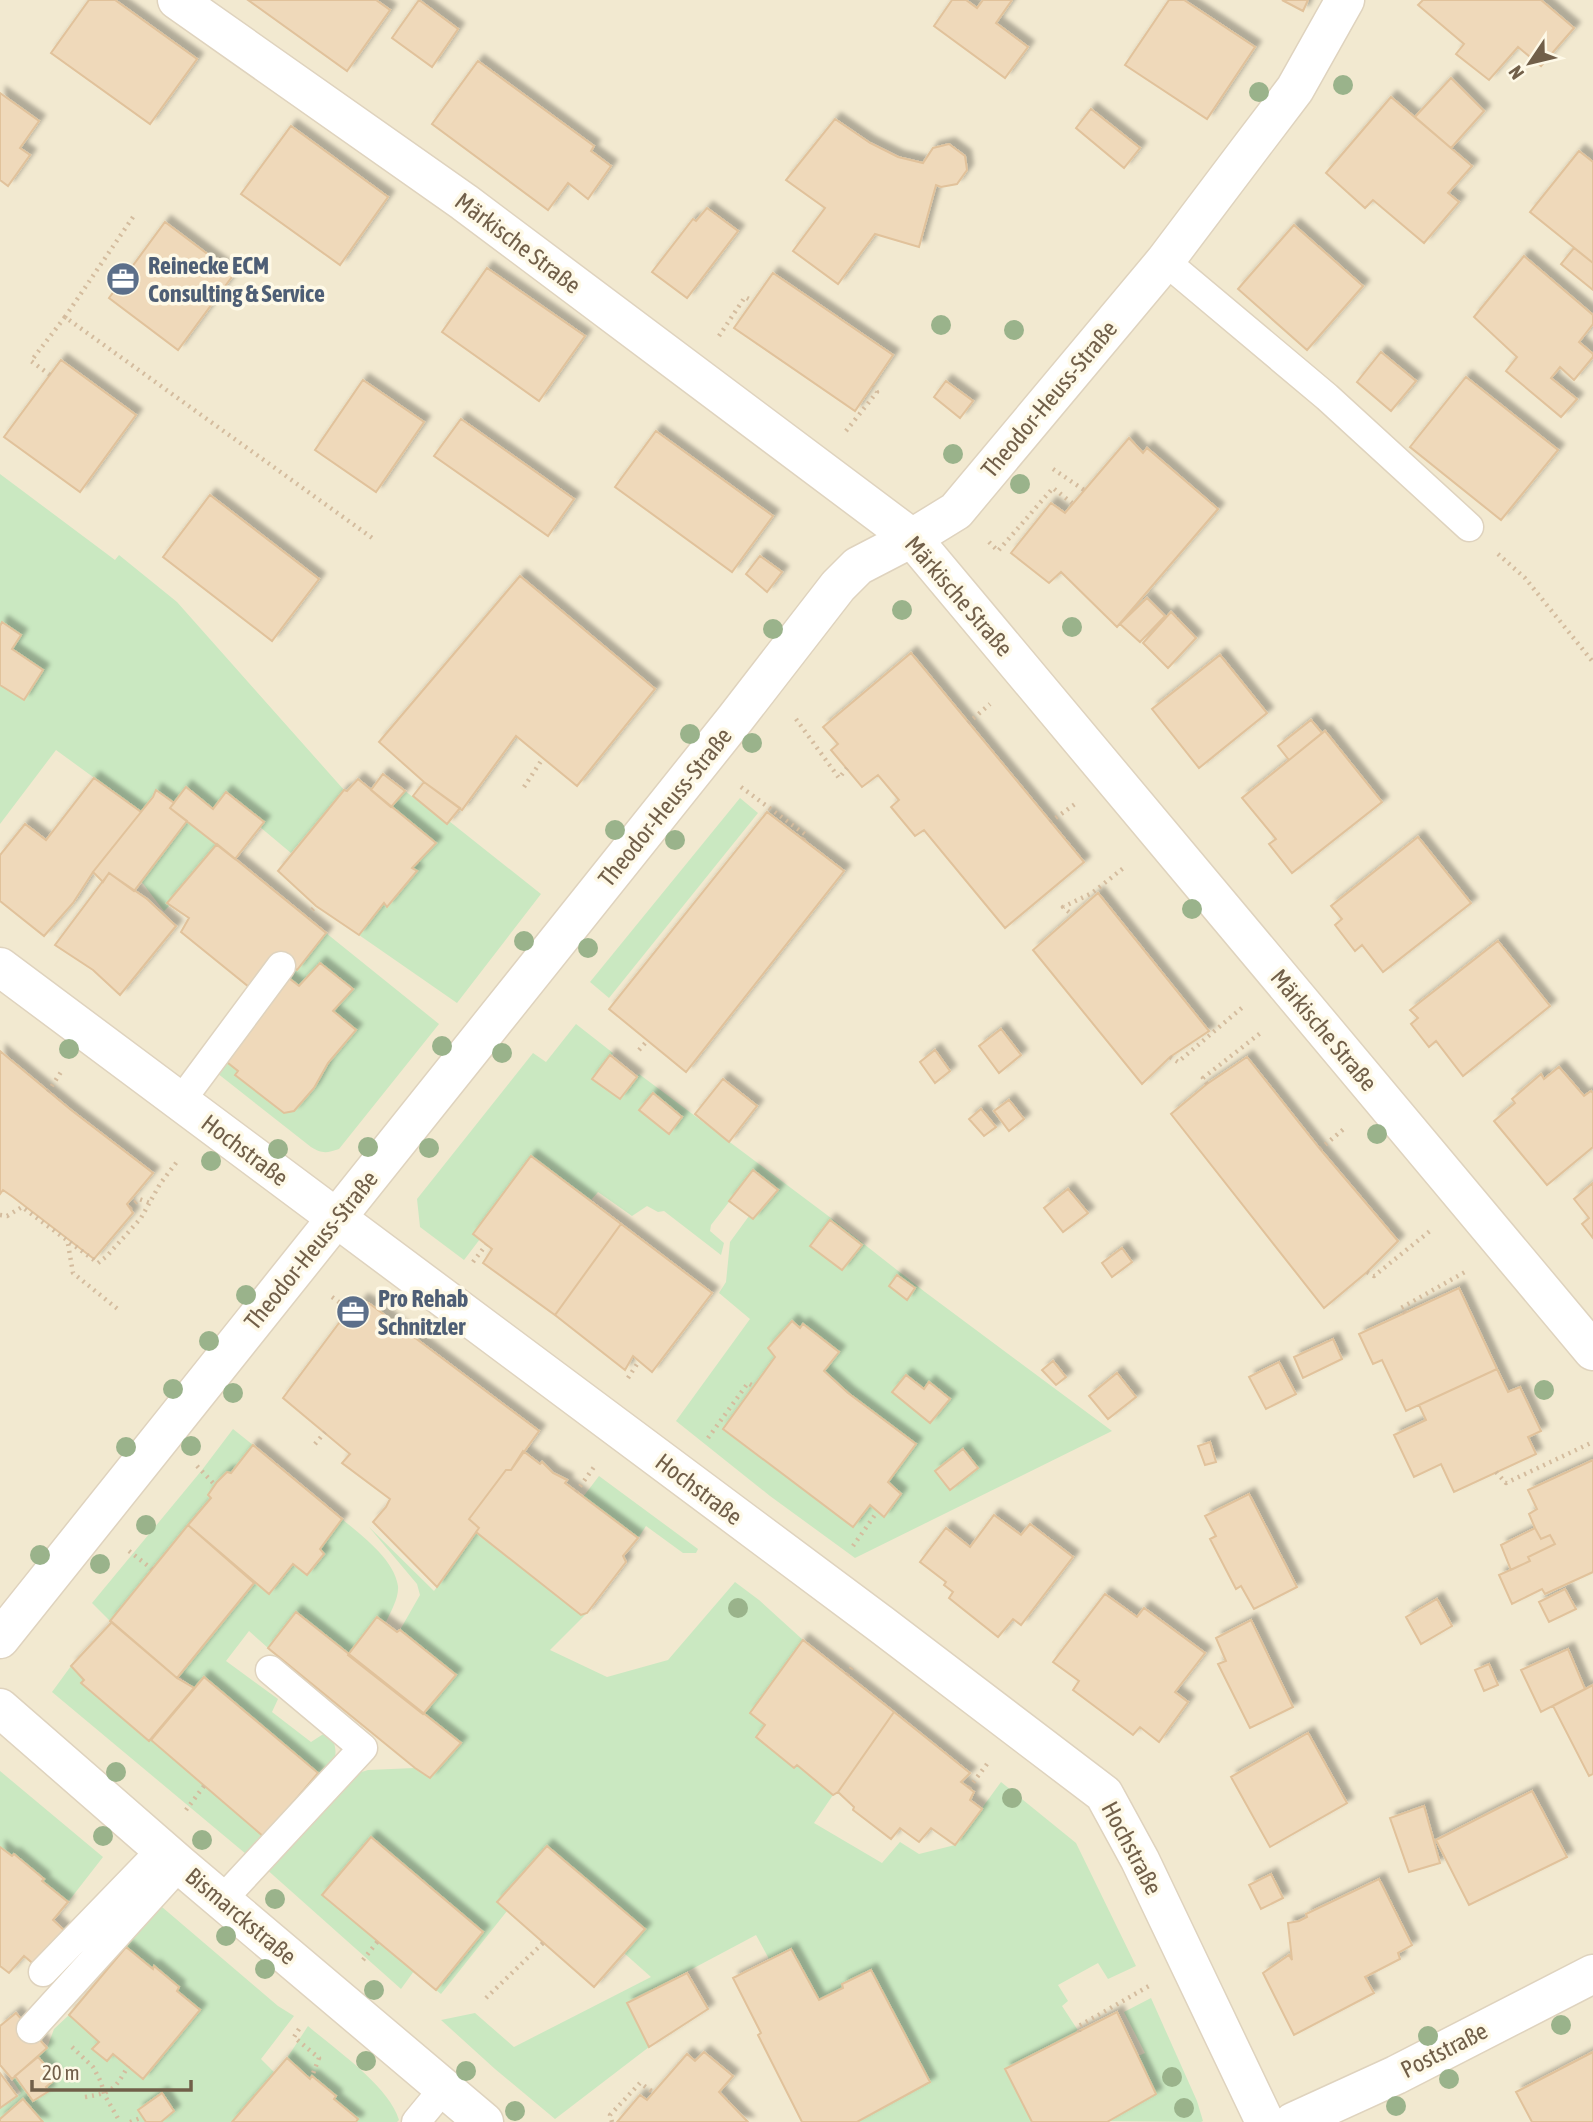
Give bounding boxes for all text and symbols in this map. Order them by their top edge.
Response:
north arrow [1495,28,1565,98]
text: N [1504,62,1528,84]
street label: Märkische Straße [450,187,586,299]
place label: Reinecke ECM Consulting & Service [148,252,325,307]
office icon: Reinecke ECM Consulting & Service [104,260,142,298]
street label: Theodor-Heuss-Straße [976,315,1122,483]
street label: Märkische Straße [900,531,1018,661]
street label: Theodor-Heuss-Straße [593,722,737,892]
street label: Märkische Straße [1266,964,1382,1096]
street label: Hochstraße [197,1109,293,1191]
street label: Theodor-Heuss-Straße [239,1165,383,1335]
place label: Pro Rehab Schnitzler [378,1285,468,1340]
office icon: Pro Rehab Schnitzler [334,1293,372,1331]
street label: Hochstraße [651,1448,747,1530]
street label: Hochstraße [1096,1797,1168,1899]
street label: Bismarckstraße [180,1862,302,1970]
street label: Poststraße [1396,2017,1492,2083]
scale bar [32,2048,191,2092]
text: 20 m [42,2060,80,2084]

